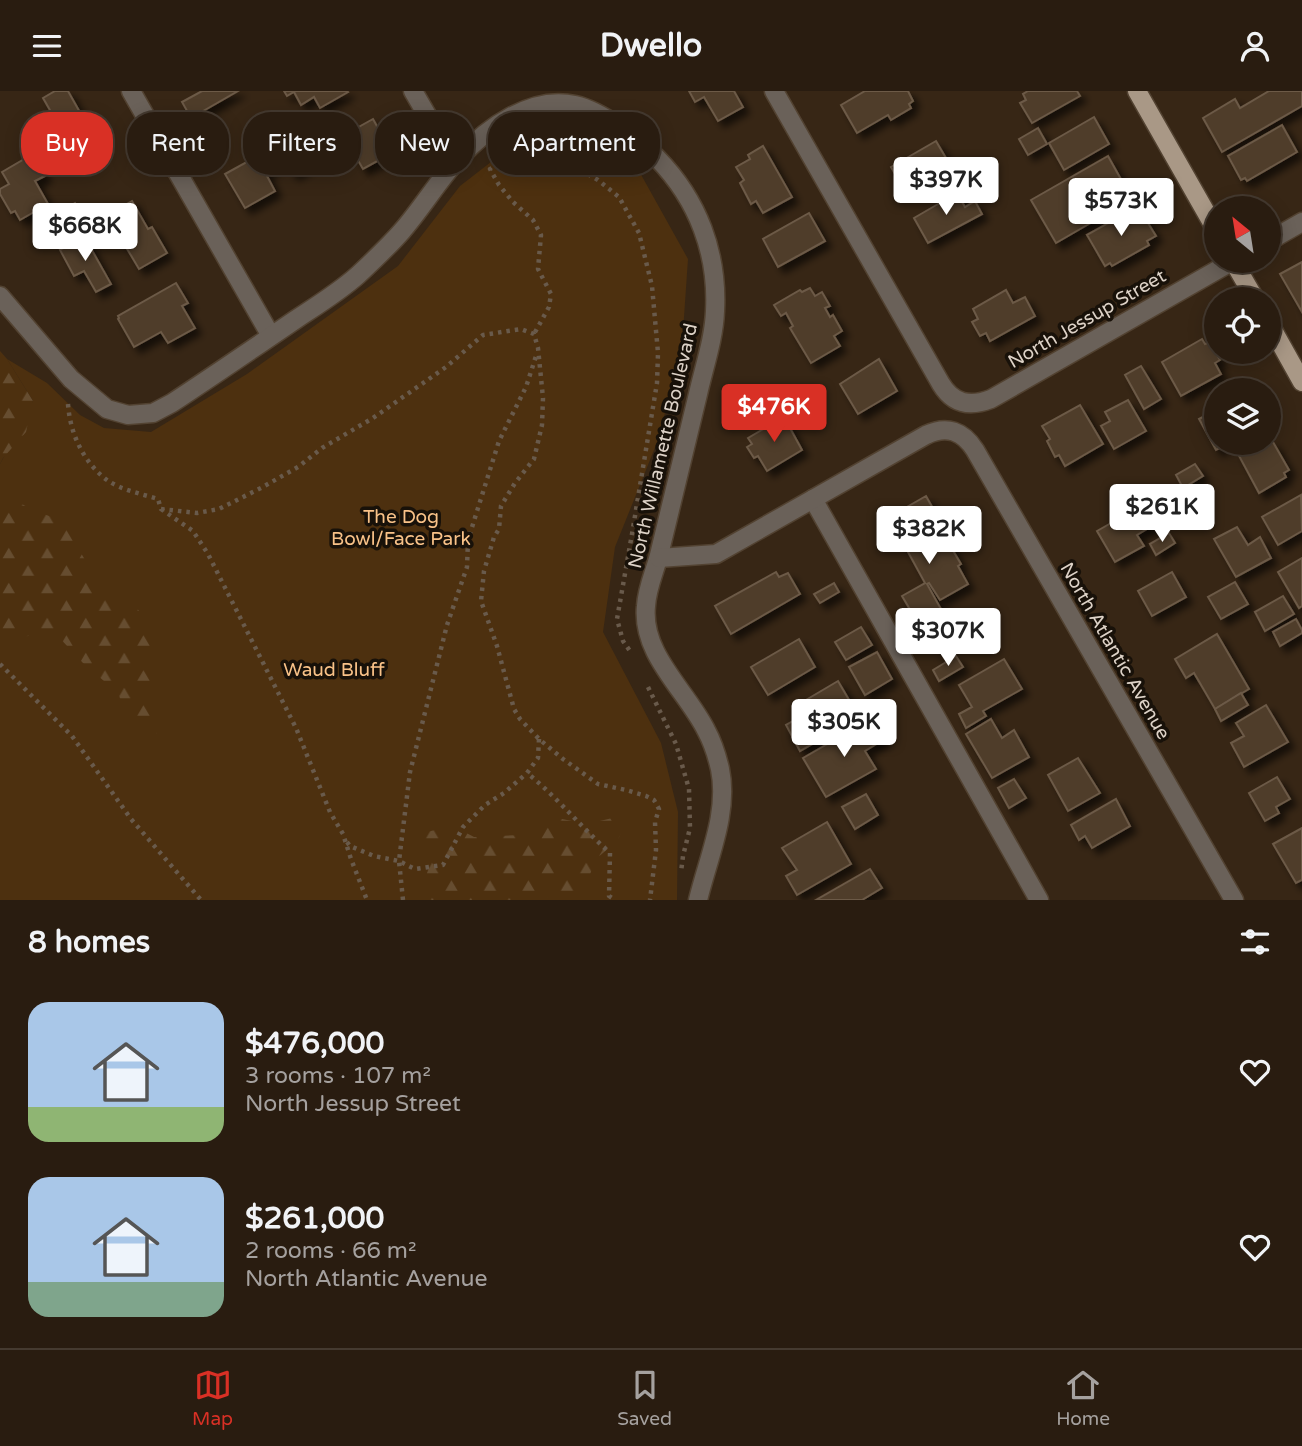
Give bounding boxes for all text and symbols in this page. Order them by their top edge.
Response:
icon: menu [28,27,66,65]
text: Dwello [600,27,702,65]
icon: person [1236,27,1274,65]
chip: Buy [21,112,113,175]
chip: Rent [127,112,229,175]
chip: Filters [243,112,361,175]
chip: New [375,112,474,175]
chip: Apartment [488,112,660,175]
pin: $397K [897,157,995,217]
text: $397K [910,166,982,194]
pin: $573K [1072,179,1170,238]
text: $573K [1085,187,1157,215]
north arrow [1204,196,1281,273]
map controls [1204,196,1281,455]
pin: $668K [36,204,134,263]
text: $668K [49,212,121,240]
street label: North Jessup Street [1004,265,1170,373]
button: locate [1204,287,1281,364]
street label: North Willamette Boulevard [624,321,702,571]
button: layers [1204,378,1281,455]
pin: $476K [725,385,823,444]
text: $476K [738,393,810,421]
pin: $261K [1113,484,1211,544]
text: $261K [1126,493,1198,521]
park label: The Dog Bowl/Face Park [331,506,471,550]
pin: $382K [880,507,978,566]
text: $382K [893,515,965,543]
street label: North Atlantic Avenue [1055,559,1175,743]
pin: $307K [899,609,997,668]
text: $307K [912,617,984,645]
park label: Waud Bluff [283,659,385,681]
pin: $305K [795,699,893,759]
text: $305K [808,708,880,736]
icon: filters [1236,923,1274,961]
text: 8 homes [28,924,150,961]
text: $476,000 [245,1025,384,1062]
icon: home [84,1030,168,1114]
icon: heart [1236,1053,1274,1091]
text: 3 rooms · 107 m² [245,1062,431,1090]
text: North Jessup Street [245,1090,461,1118]
text: $261,000 [245,1200,384,1237]
icon: home [84,1205,168,1289]
icon: heart [1236,1228,1274,1266]
text: 2 rooms · 66 m² [245,1237,416,1265]
text: North Atlantic Avenue [245,1265,488,1293]
tab: Map [192,1366,233,1430]
tab: Saved [617,1366,672,1430]
tab: Home [1056,1366,1110,1430]

